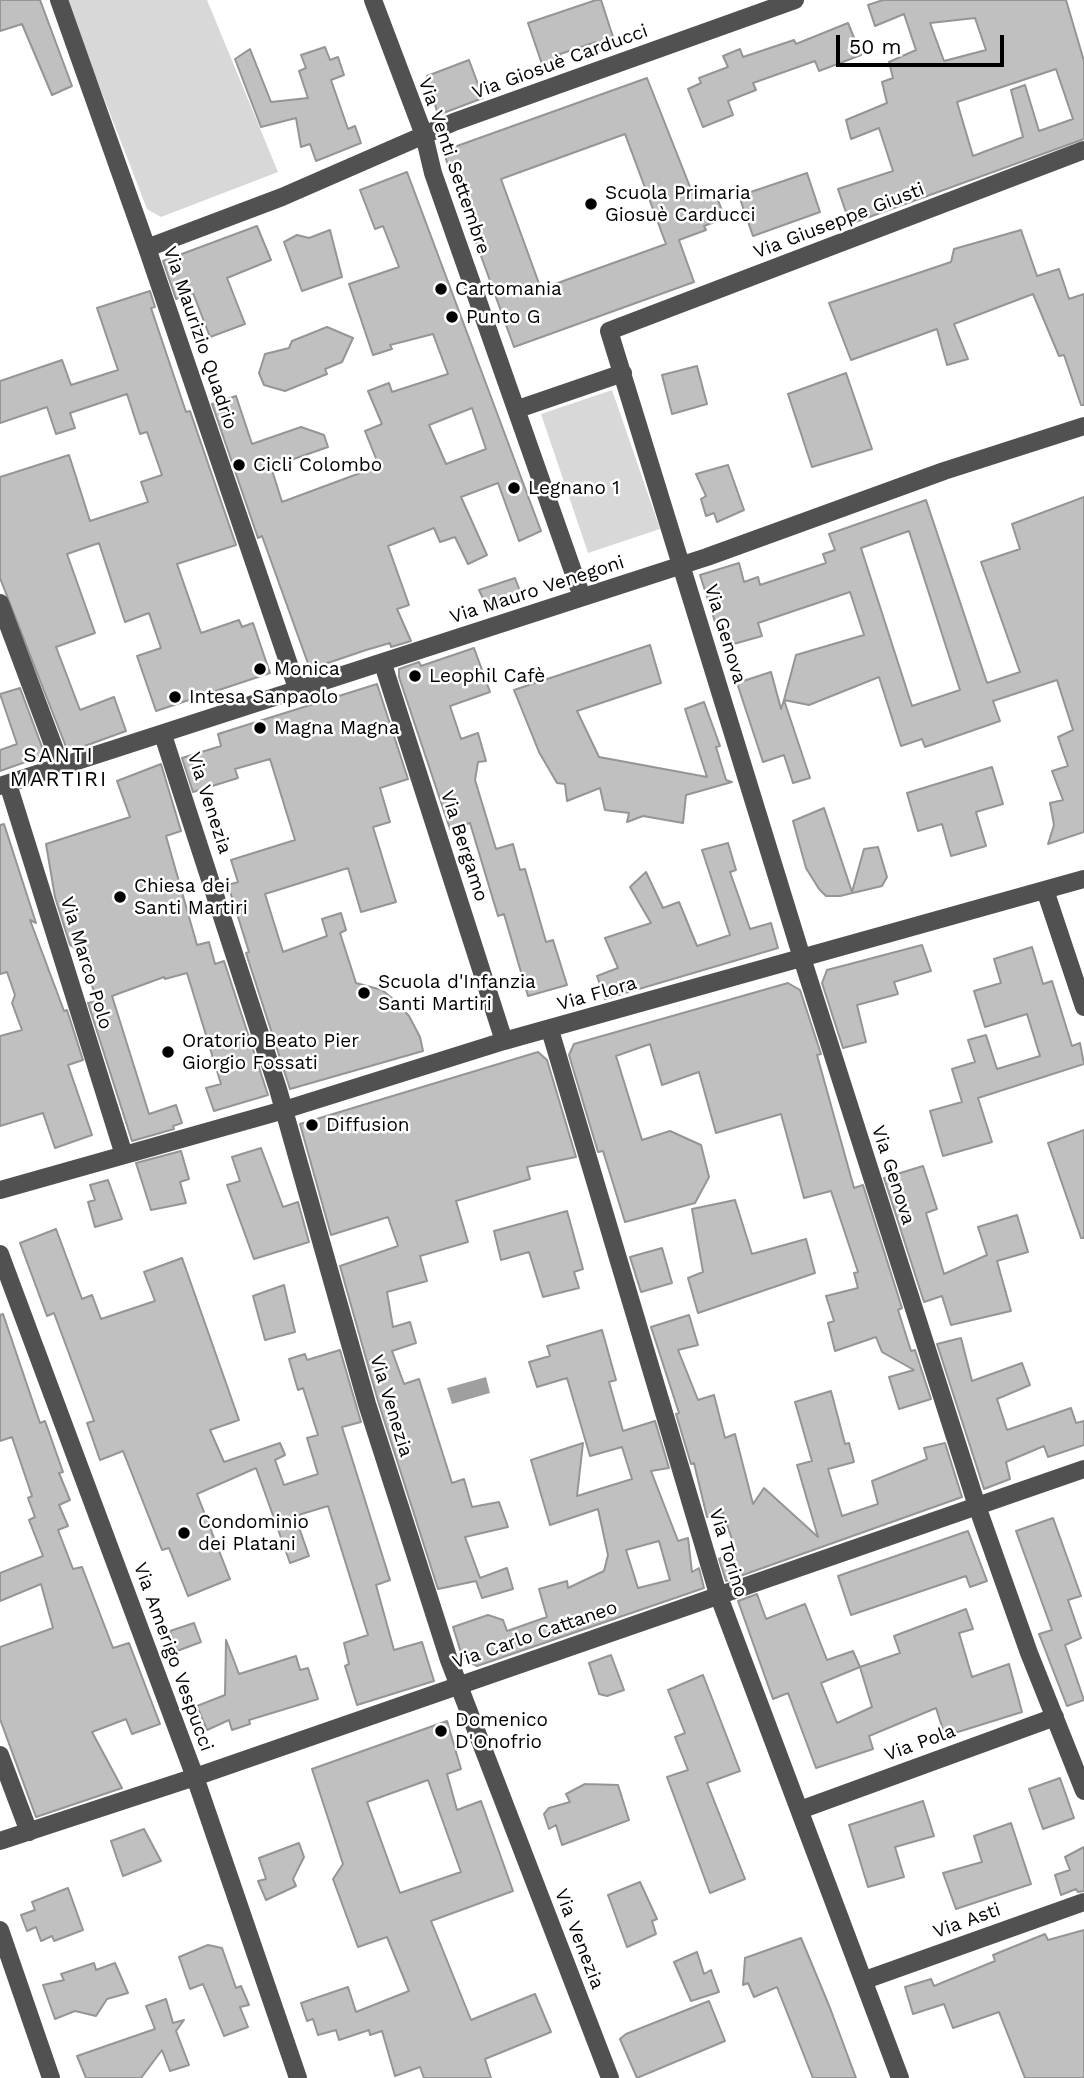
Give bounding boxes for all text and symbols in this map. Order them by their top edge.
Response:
street label: Via Giosuè Carducci [469,20,651,104]
scale bar [839,21,1007,65]
text: 50 m [849,34,901,59]
street label: Via Venti Settembre [413,75,495,257]
street label: Via Giuseppe Giusti [750,178,928,264]
place label: Scuola Primaria Giosuè Carducci [605,182,756,226]
marker: Scuola Primaria Giosuè Carducci [583,196,599,212]
street label: Via Maurizio Quadrio [158,244,242,432]
place label: Cartomania [455,278,562,300]
marker: Cartomania [433,281,449,297]
place label: Punto G [466,306,541,328]
marker: Punto G [444,309,460,325]
place label: Cicli Colombo [253,454,382,476]
marker: Cicli Colombo [231,457,247,473]
place label: Legnano 1 [528,477,620,499]
marker: Legnano 1 [506,480,522,496]
street label: Via Mauro Venegoni [447,551,627,629]
street label: Via Genova [699,581,751,687]
place label: Monica [274,658,340,680]
marker: Monica [252,661,268,677]
place label: Leophil Cafè [429,665,545,687]
marker: Leophil Cafè [407,668,423,684]
place label: Intesa Sanpaolo [189,686,338,708]
marker: Intesa Sanpaolo [167,689,183,705]
place label: Magna Magna [274,717,399,739]
marker: Magna Magna [252,720,268,736]
district label: SANTI MARTIRI [11,743,107,793]
street label: Via Venezia [182,749,236,857]
street label: Via Bergamo [435,787,493,905]
place label: Chiesa dei Santi Martiri [134,875,248,919]
marker: Chiesa dei Santi Martiri [112,889,128,905]
street label: Via Marco Polo [55,894,117,1032]
place label: Scuola d'Infanzia Santi Martiri [378,971,536,1015]
street label: Via Flora [555,972,639,1016]
marker: Scuola d'Infanzia Santi Martiri [356,985,372,1001]
place label: Oratorio Beato Pier Giorgio Fossati [182,1030,359,1074]
marker: Oratorio Beato Pier Giorgio Fossati [160,1044,176,1060]
place label: Diffusion [326,1114,410,1136]
marker: Diffusion [304,1117,320,1133]
street label: Via Genova [866,1123,920,1227]
street label: Via Venezia [365,1352,417,1460]
street label: Via Torino [704,1506,752,1600]
place label: Condominio dei Platani [198,1511,309,1555]
marker: Condominio dei Platani [176,1525,192,1541]
street label: Via Amerigo Vespucci [128,1559,218,1755]
street label: Via Carlo Cattaneo [450,1596,620,1674]
place label: Domenico D'Onofrio [455,1709,548,1753]
street label: Via Pola [881,1720,959,1766]
marker: Domenico D'Onofrio [433,1723,449,1739]
street label: Via Venezia [549,1886,609,1992]
street label: Via Asti [930,1898,1004,1944]

